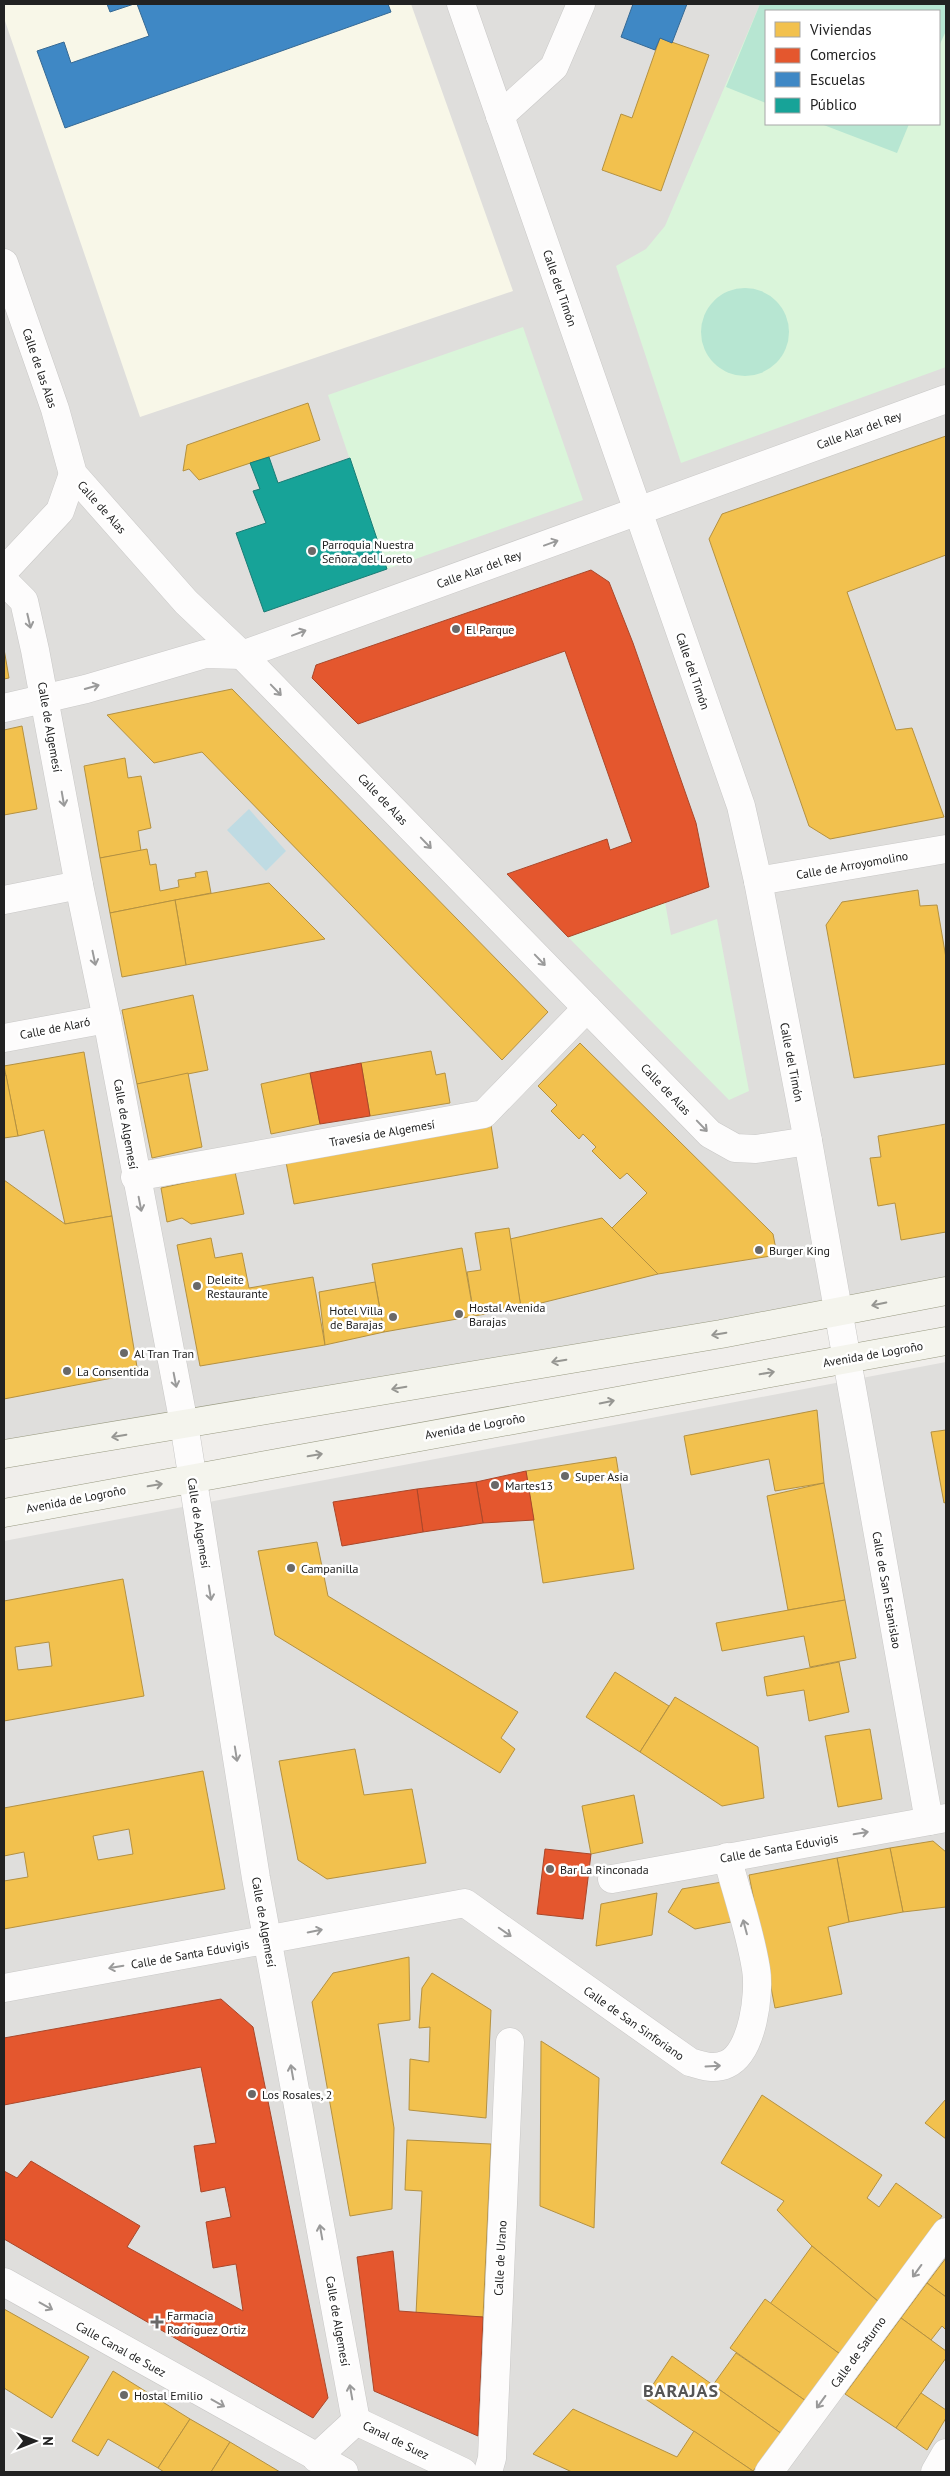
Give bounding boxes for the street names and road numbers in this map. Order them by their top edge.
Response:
street label: Calle del Timón [540,248,580,328]
street label: Calle de las Alas [19,326,61,410]
street label: Calle Alar del Rey [814,408,904,452]
street label: Calle de Alas [74,478,130,536]
street label: Calle Alar del Rey [434,547,524,591]
street label: Calle del Timón [673,631,713,711]
street label: Calle de Algemesí [35,681,65,773]
street label: Calle de Alas [355,770,411,828]
street label: Calle de Arroyomolino [795,848,909,882]
street label: Calle de Alaró [19,1014,91,1042]
street label: Calle del Timón [777,1021,807,1103]
street label: Calle de Alas [638,1060,694,1118]
street label: Calle de Algemesí [111,1078,141,1170]
street label: Travesía de Algemesí [328,1116,436,1150]
street label: Avenida de Logroño [822,1338,924,1370]
street label: Avenida de Logroño [424,1410,526,1442]
street label: Calle de Algemesí [184,1477,214,1569]
street label: Avenida de Logroño [25,1482,127,1516]
street label: Calle de San Estanislao [869,1530,905,1650]
street label: Calle de Santa Eduvigis [719,1830,839,1866]
street label: Calle de Algemesí [249,1876,279,1968]
street label: Calle de Santa Eduvigis [130,1936,250,1972]
street label: Calle de San Sinforiano [581,1983,687,2063]
street label: Calle de Urano [491,2220,509,2296]
street label: Calle de Algemesí [323,2275,353,2367]
street label: Calle de Saturno [827,2313,889,2391]
street label: Calle Canal de Suez [73,2318,169,2380]
street label: Canal de Suez [360,2418,432,2462]

